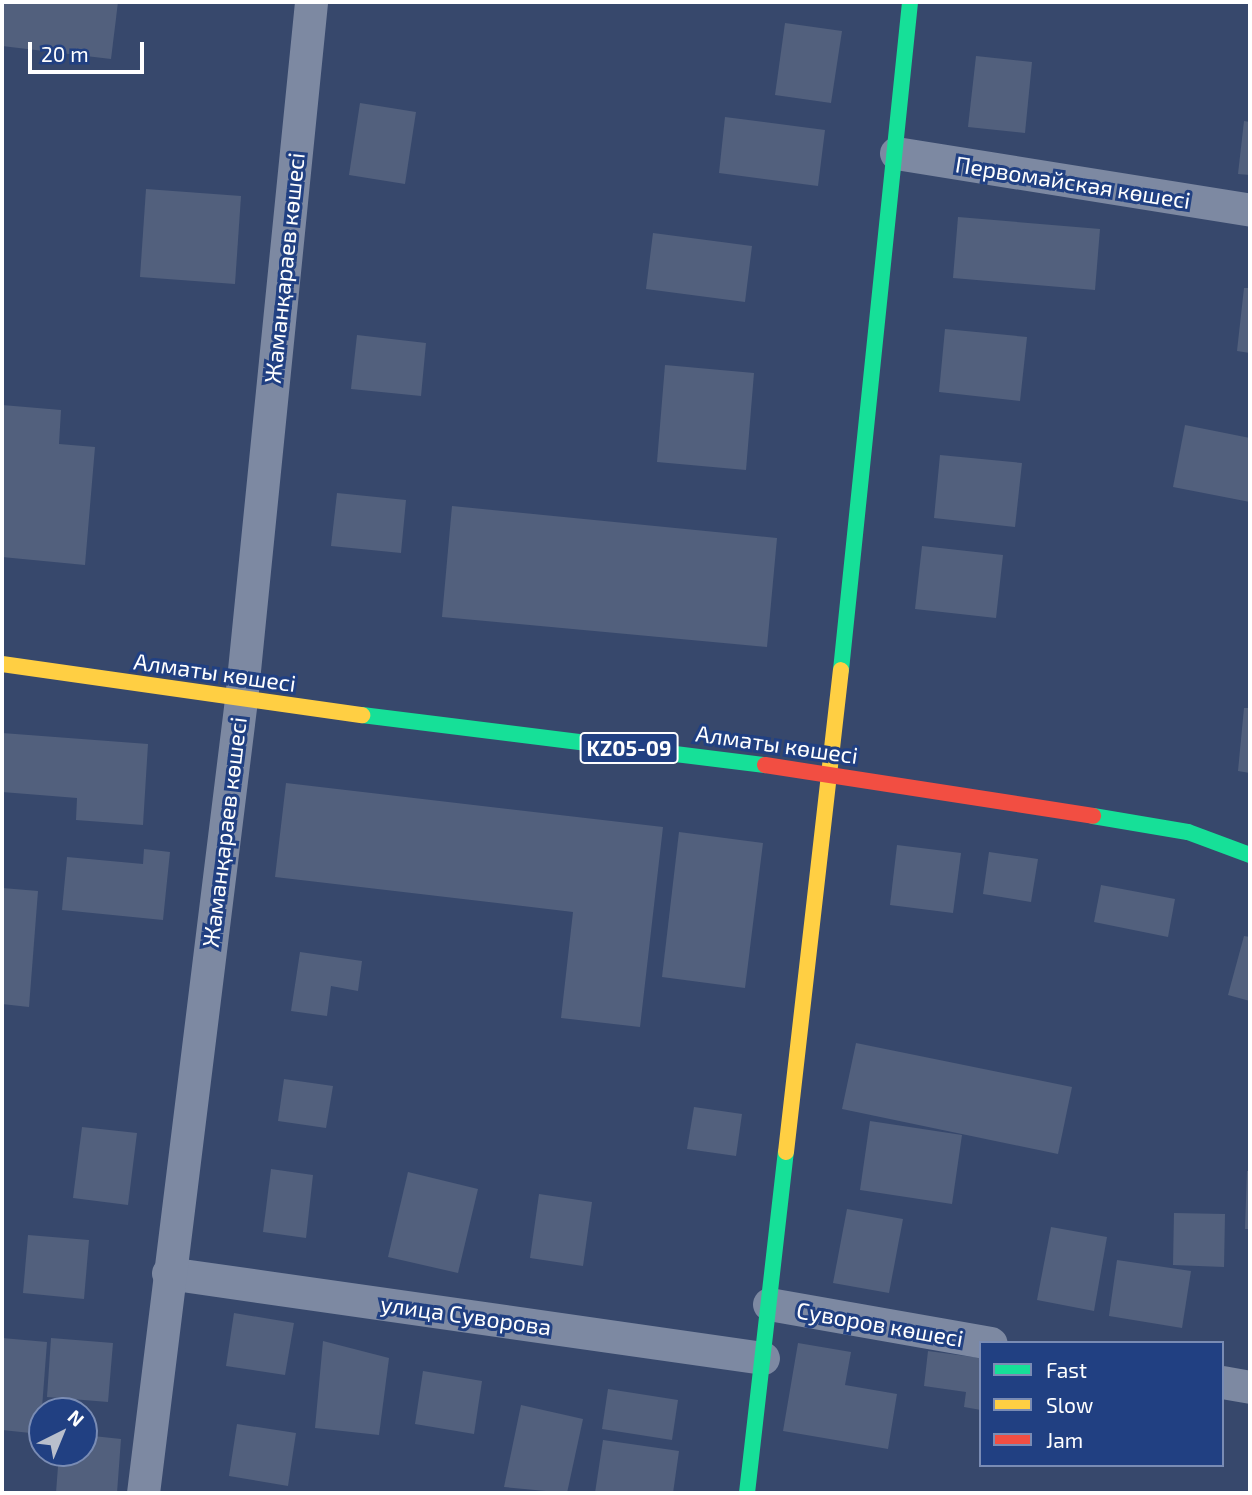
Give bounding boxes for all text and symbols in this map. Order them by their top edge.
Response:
scale bar [32,28,147,72]
text: 20 m [41,41,89,66]
street label: Первомайская көшесі [953,150,1193,214]
street label: Жаманқараев көшесі [258,151,310,385]
street label: Алматы көшесі [132,647,298,697]
street label: Жаманқараев көшесі [196,715,252,949]
street label: Алматы көшесі [694,719,860,769]
road number: KZ05-09 [578,730,680,766]
street label: улица Суворова [379,1289,553,1341]
street label: Суворов көшесі [794,1296,966,1352]
legend [979,1341,1224,1467]
text: Fast [1046,1357,1087,1382]
text: Slow [1046,1392,1093,1417]
north arrow [28,1397,98,1467]
text: N [63,1405,89,1431]
text: Jam [1046,1427,1083,1452]

